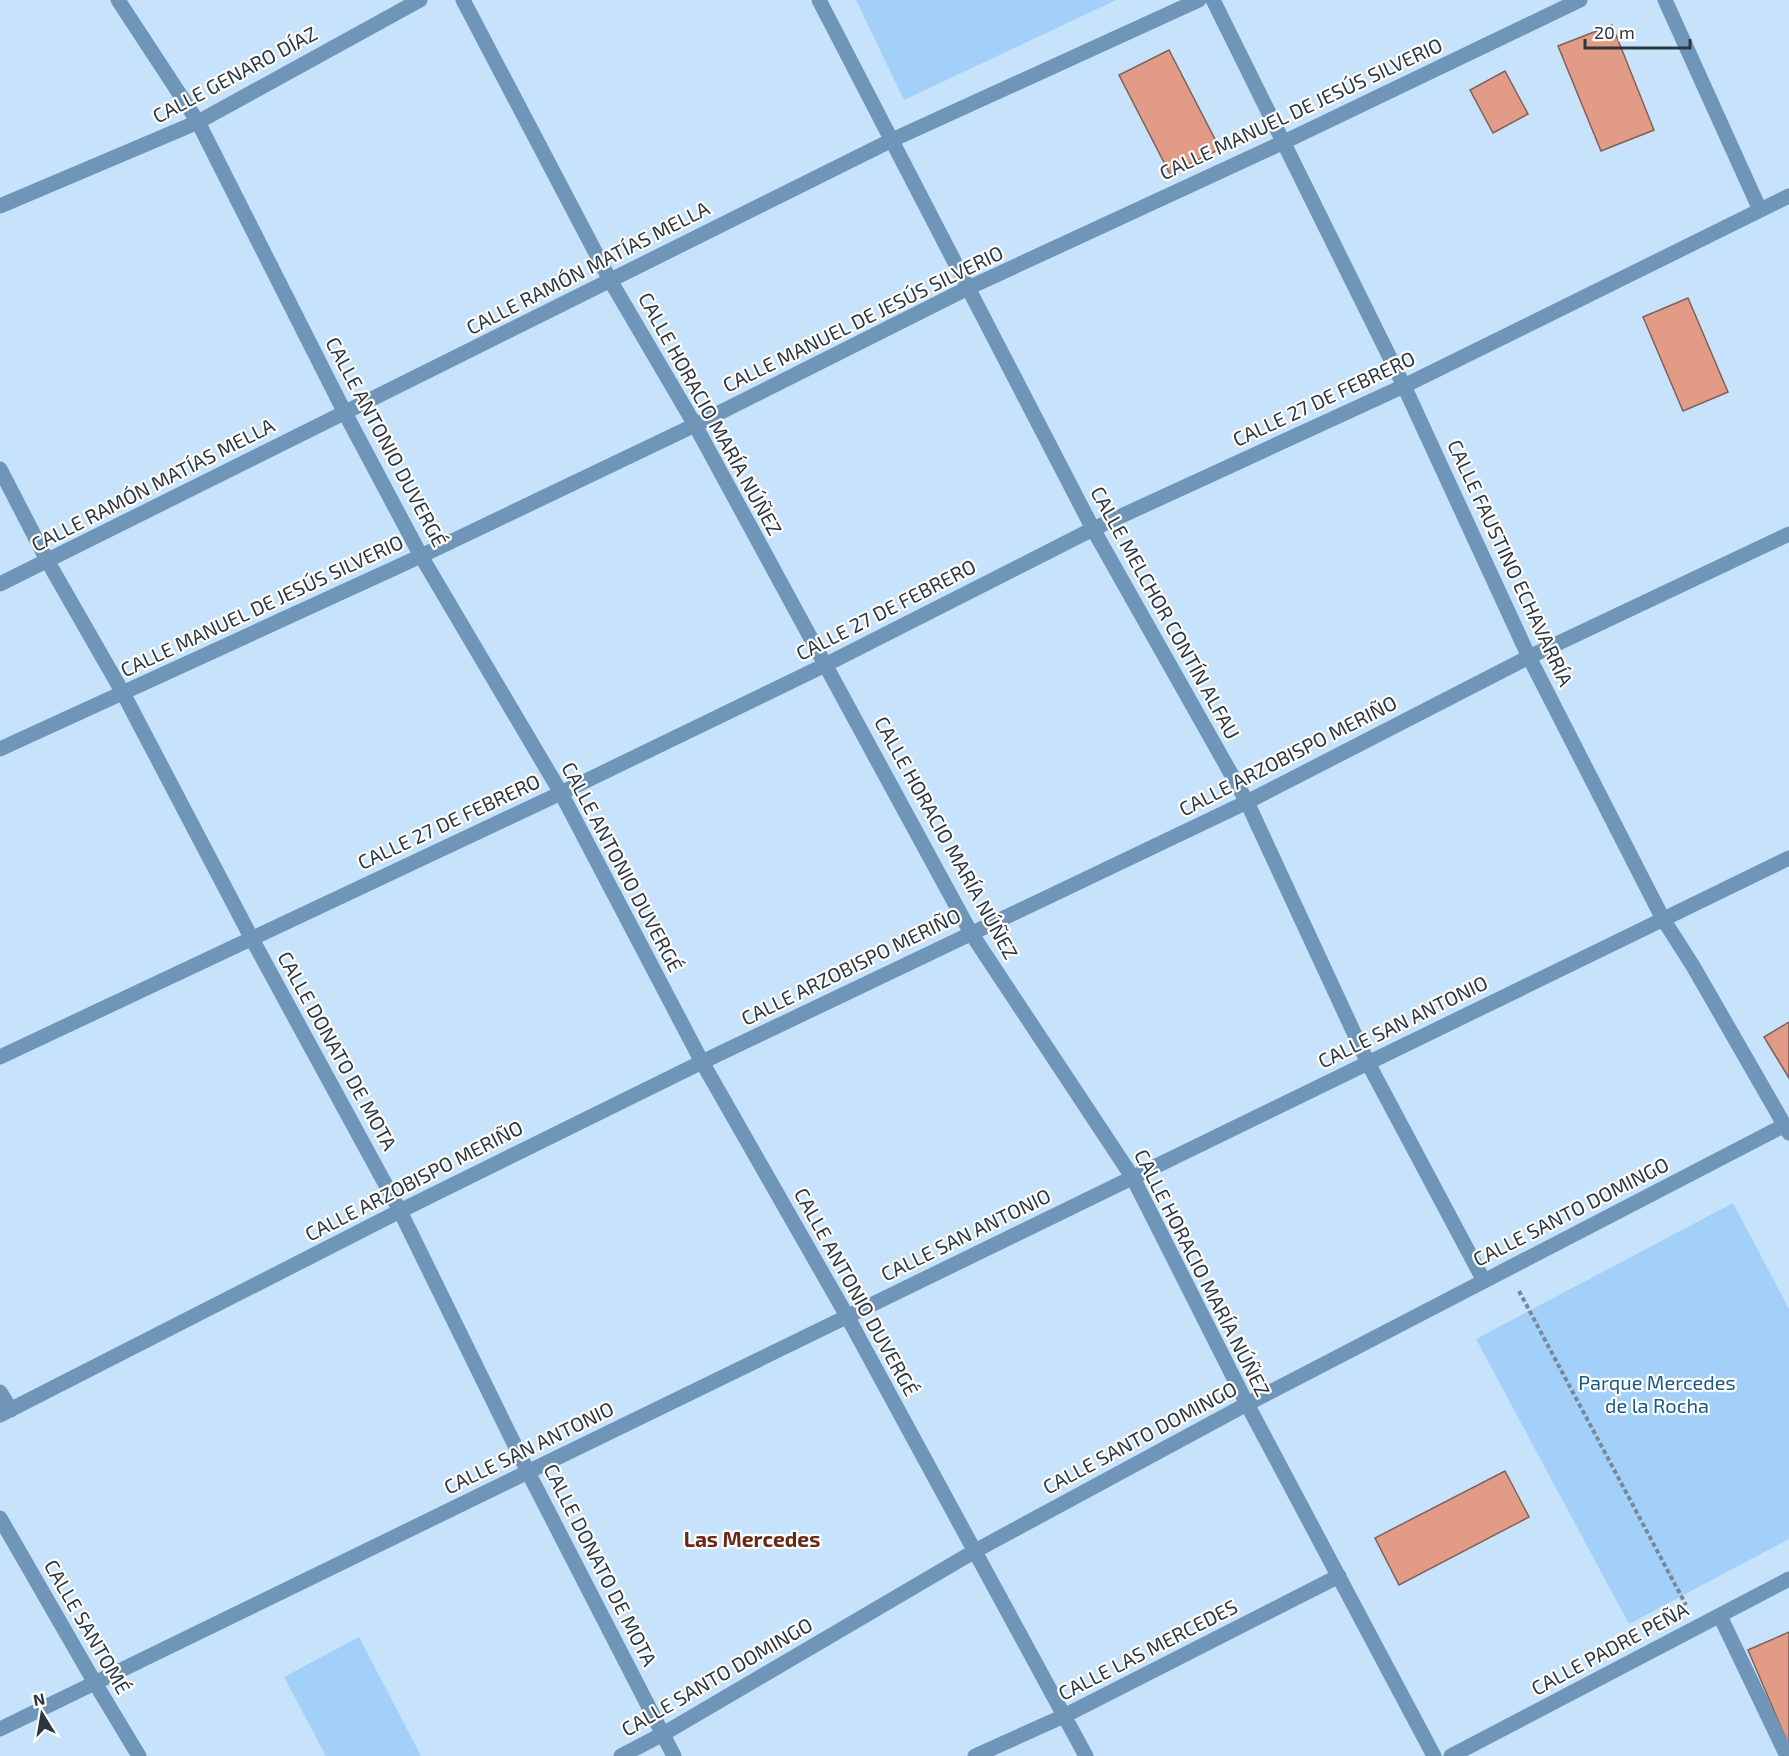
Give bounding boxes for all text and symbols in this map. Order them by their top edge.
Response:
scale bar [1585,12,1690,50]
street label: CALLE GENARO DÍAZ [148,21,321,128]
text: 20 m [1594,21,1635,43]
street label: CALLE MANUEL DE JESÚS SILVERIO [1155,32,1446,184]
street label: CALLE RAMÓN MATÍAS MELLA [462,195,714,339]
street label: CALLE MANUEL DE JESÚS SILVERIO [718,240,1007,397]
street label: CALLE HORACIO MARÍA NÚÑEZ [634,288,788,539]
street label: CALLE ANTONIO DUVERGÉ [321,333,452,551]
street label: CALLE 27 DE FEBRERO [1229,345,1419,451]
street label: CALLE RAMÓN MATÍAS MELLA [27,412,279,556]
street label: CALLE FAUSTINO ECHAVARRÍA [1443,435,1579,690]
street label: CALLE MELCHOR CONTÍN ALFAU [1086,482,1246,743]
street label: CALLE MANUEL DE JESÚS SILVERIO [116,529,407,681]
street label: CALLE 27 DE FEBRERO [792,553,979,665]
street label: CALLE ARZOBISPO MERIÑO [1175,690,1400,821]
street label: CALLE HORACIO MARÍA NÚÑEZ [870,712,1024,963]
street label: CALLE ANTONIO DUVERGÉ [557,758,688,976]
street label: CALLE 27 DE FEBRERO [354,768,544,874]
street label: CALLE ARZOBISPO MERIÑO [737,902,964,1030]
street label: CALLE DONATO DE MOTA [273,947,403,1155]
street label: CALLE SAN ANTONIO [1314,970,1491,1073]
street label: CALLE ARZOBISPO MERIÑO [301,1115,526,1246]
street label: CALLE HORACIO MARÍA NÚÑEZ [1130,1145,1276,1400]
street label: CALLE SANTO DOMINGO [1469,1151,1672,1271]
street label: CALLE ANTONIO DUVERGÉ [790,1183,924,1400]
street label: CALLE SAN ANTONIO [877,1183,1054,1286]
park label: Parque Mercedes de la Rocha [1578,1370,1736,1417]
street label: CALLE SANTO DOMINGO [1038,1376,1241,1499]
street label: CALLE SAN ANTONIO [440,1396,617,1499]
street label: CALLE DONATO DE MOTA [539,1459,663,1670]
district label: Las Mercedes [684,1526,820,1551]
street label: CALLE SANTOMÉ [39,1556,135,1698]
street label: CALLE LAS MERCEDES [1054,1594,1241,1705]
street label: CALLE PADRE PEÑA [1527,1596,1693,1700]
street label: CALLE SANTO DOMINGO [617,1612,816,1741]
north arrow [12,1684,72,1744]

